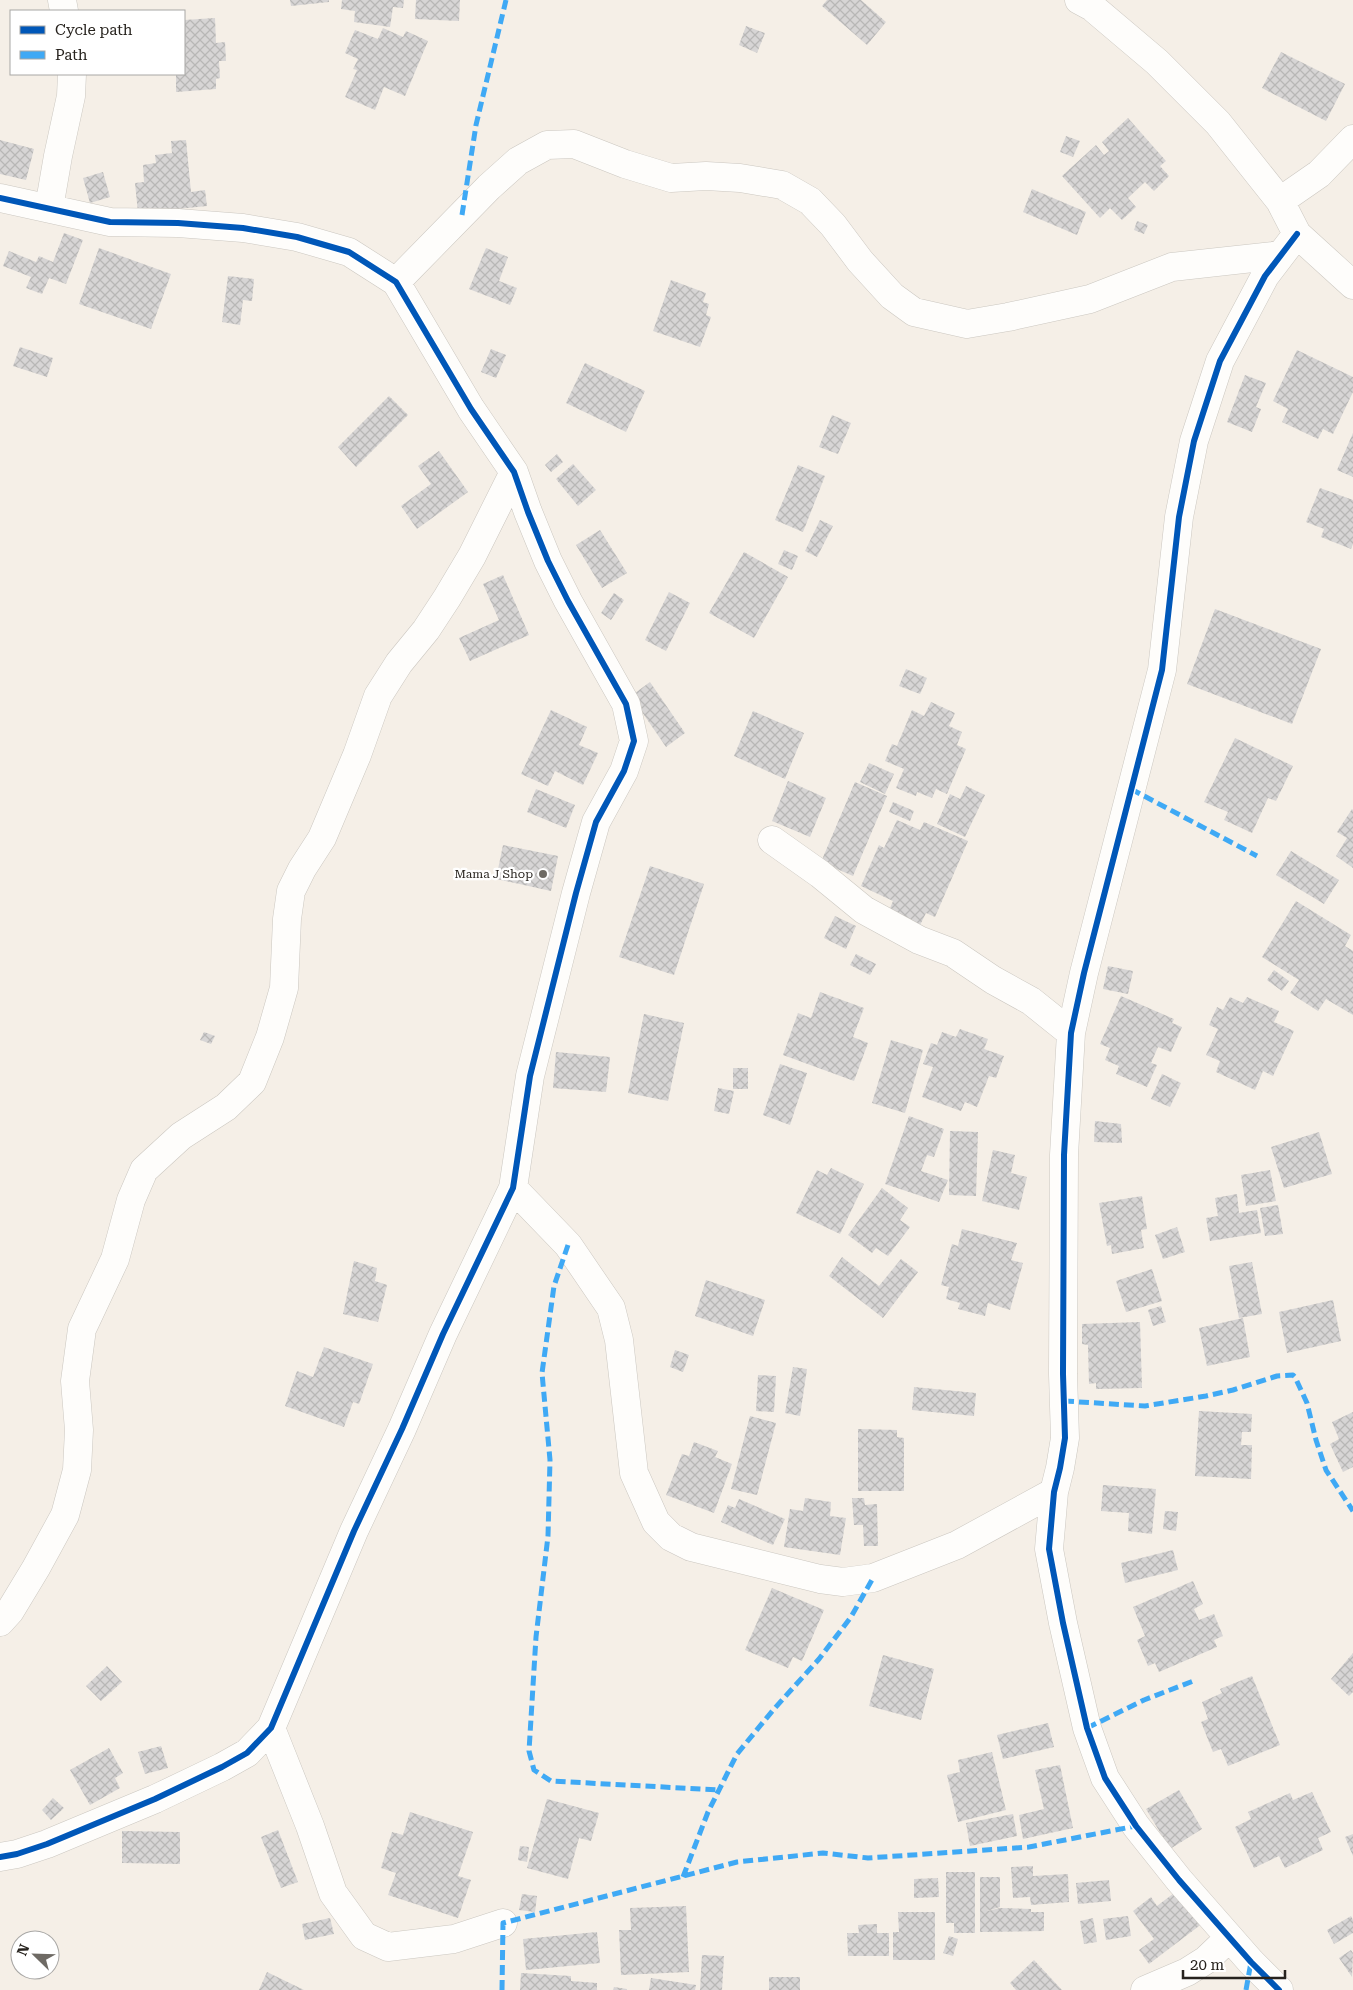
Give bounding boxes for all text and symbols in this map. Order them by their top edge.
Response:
legend [10,10,185,75]
text: Cycle path [55,21,133,39]
text: Path [55,46,88,64]
place label: Mama J Shop [454,867,533,881]
marker: Mama J Shop [537,868,549,880]
north arrow [10,1930,60,1980]
text: N [14,1942,33,1958]
scale bar [1183,1948,1286,1980]
text: 20 m [1190,1956,1225,1974]

